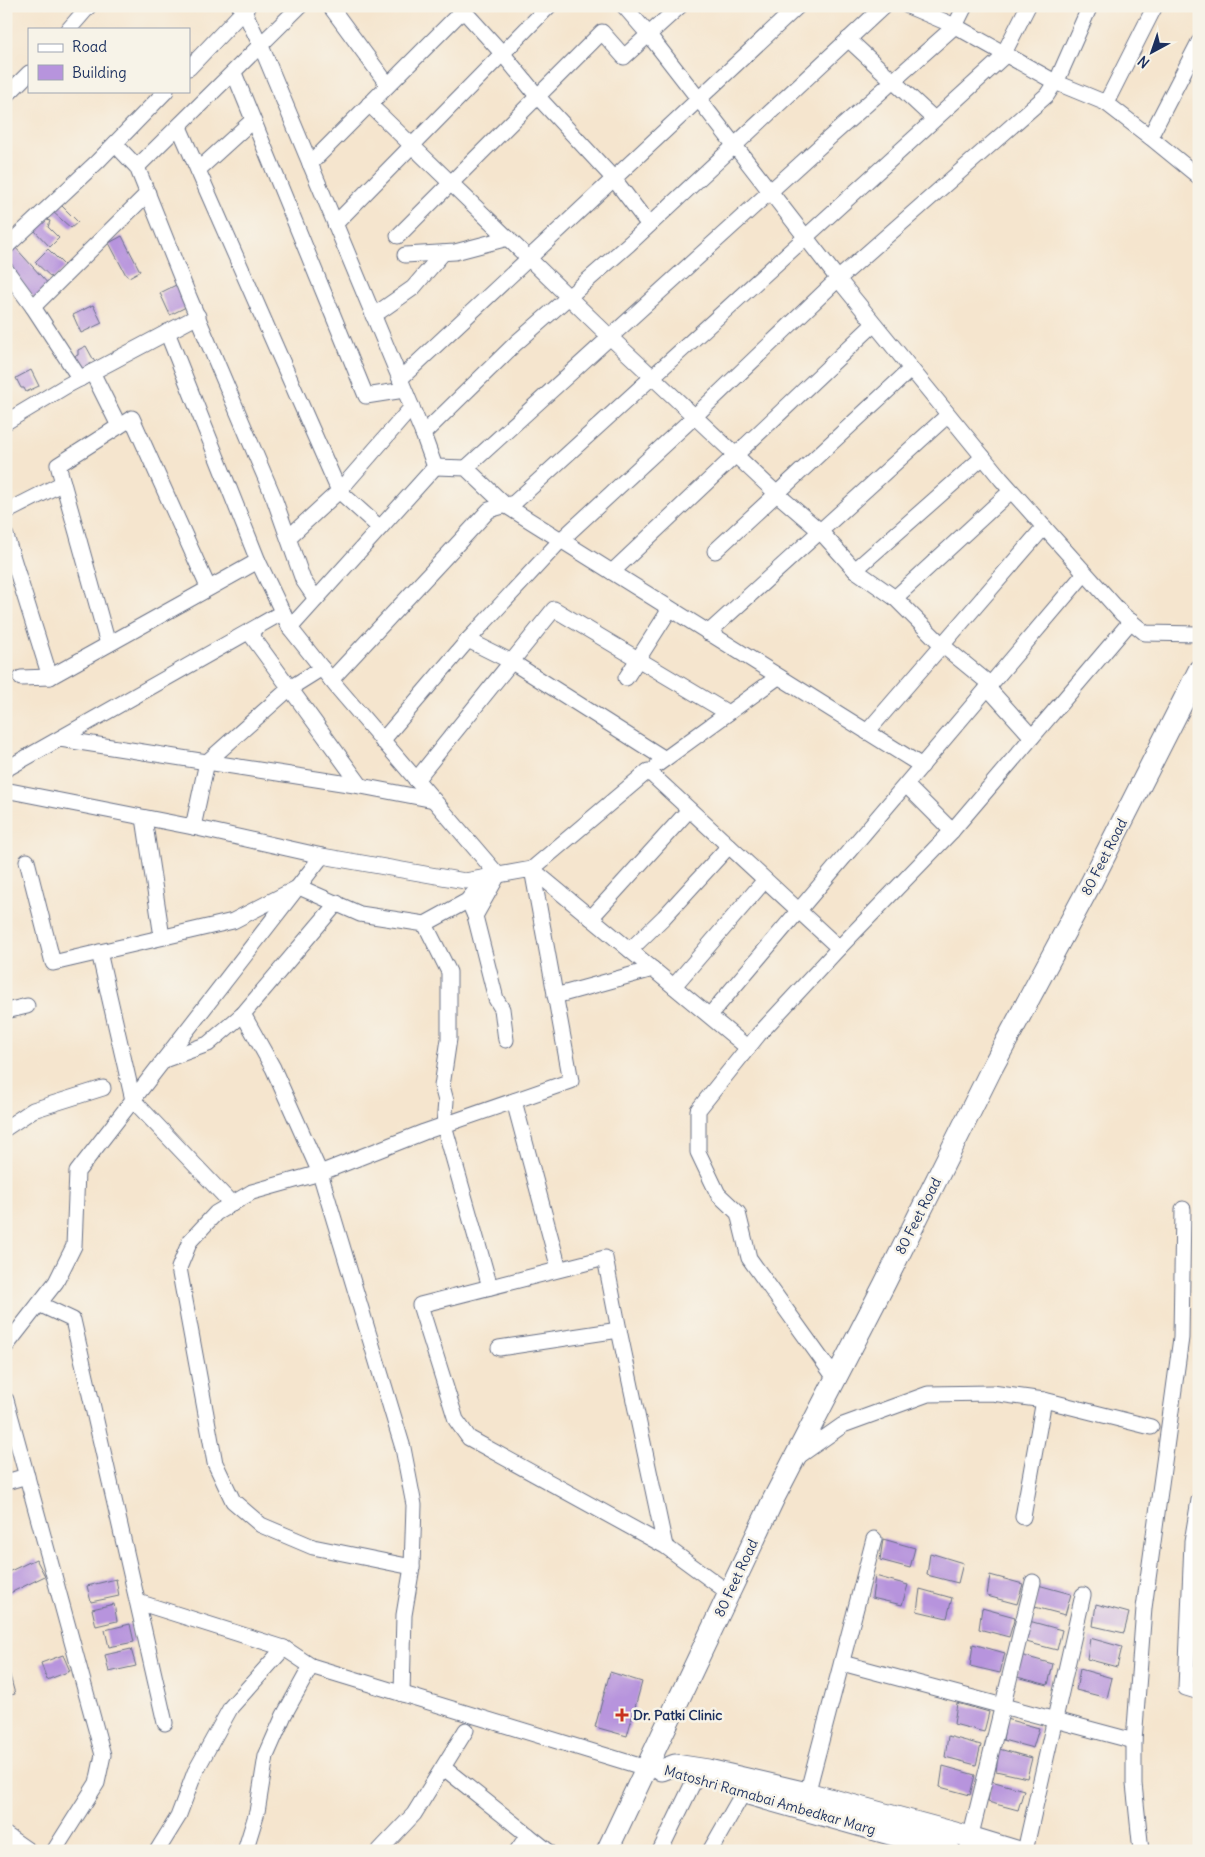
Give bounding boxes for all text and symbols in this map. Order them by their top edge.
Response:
legend [28,28,190,92]
north arrow [1128,28,1178,78]
text: Road [72,37,107,56]
text: N [1134,52,1153,72]
text: Building [72,63,127,82]
street label: 80 Feet Road [1077,816,1131,898]
street label: 80 Feet Road [891,1175,945,1257]
street label: 80 Feet Road [710,1536,762,1620]
place label: Dr. Patki Clinic [633,1706,722,1724]
marker: Dr. Patki Clinic [615,1708,629,1722]
street label: Matoshri Ramabai Ambedkar Marg [662,1761,878,1839]

